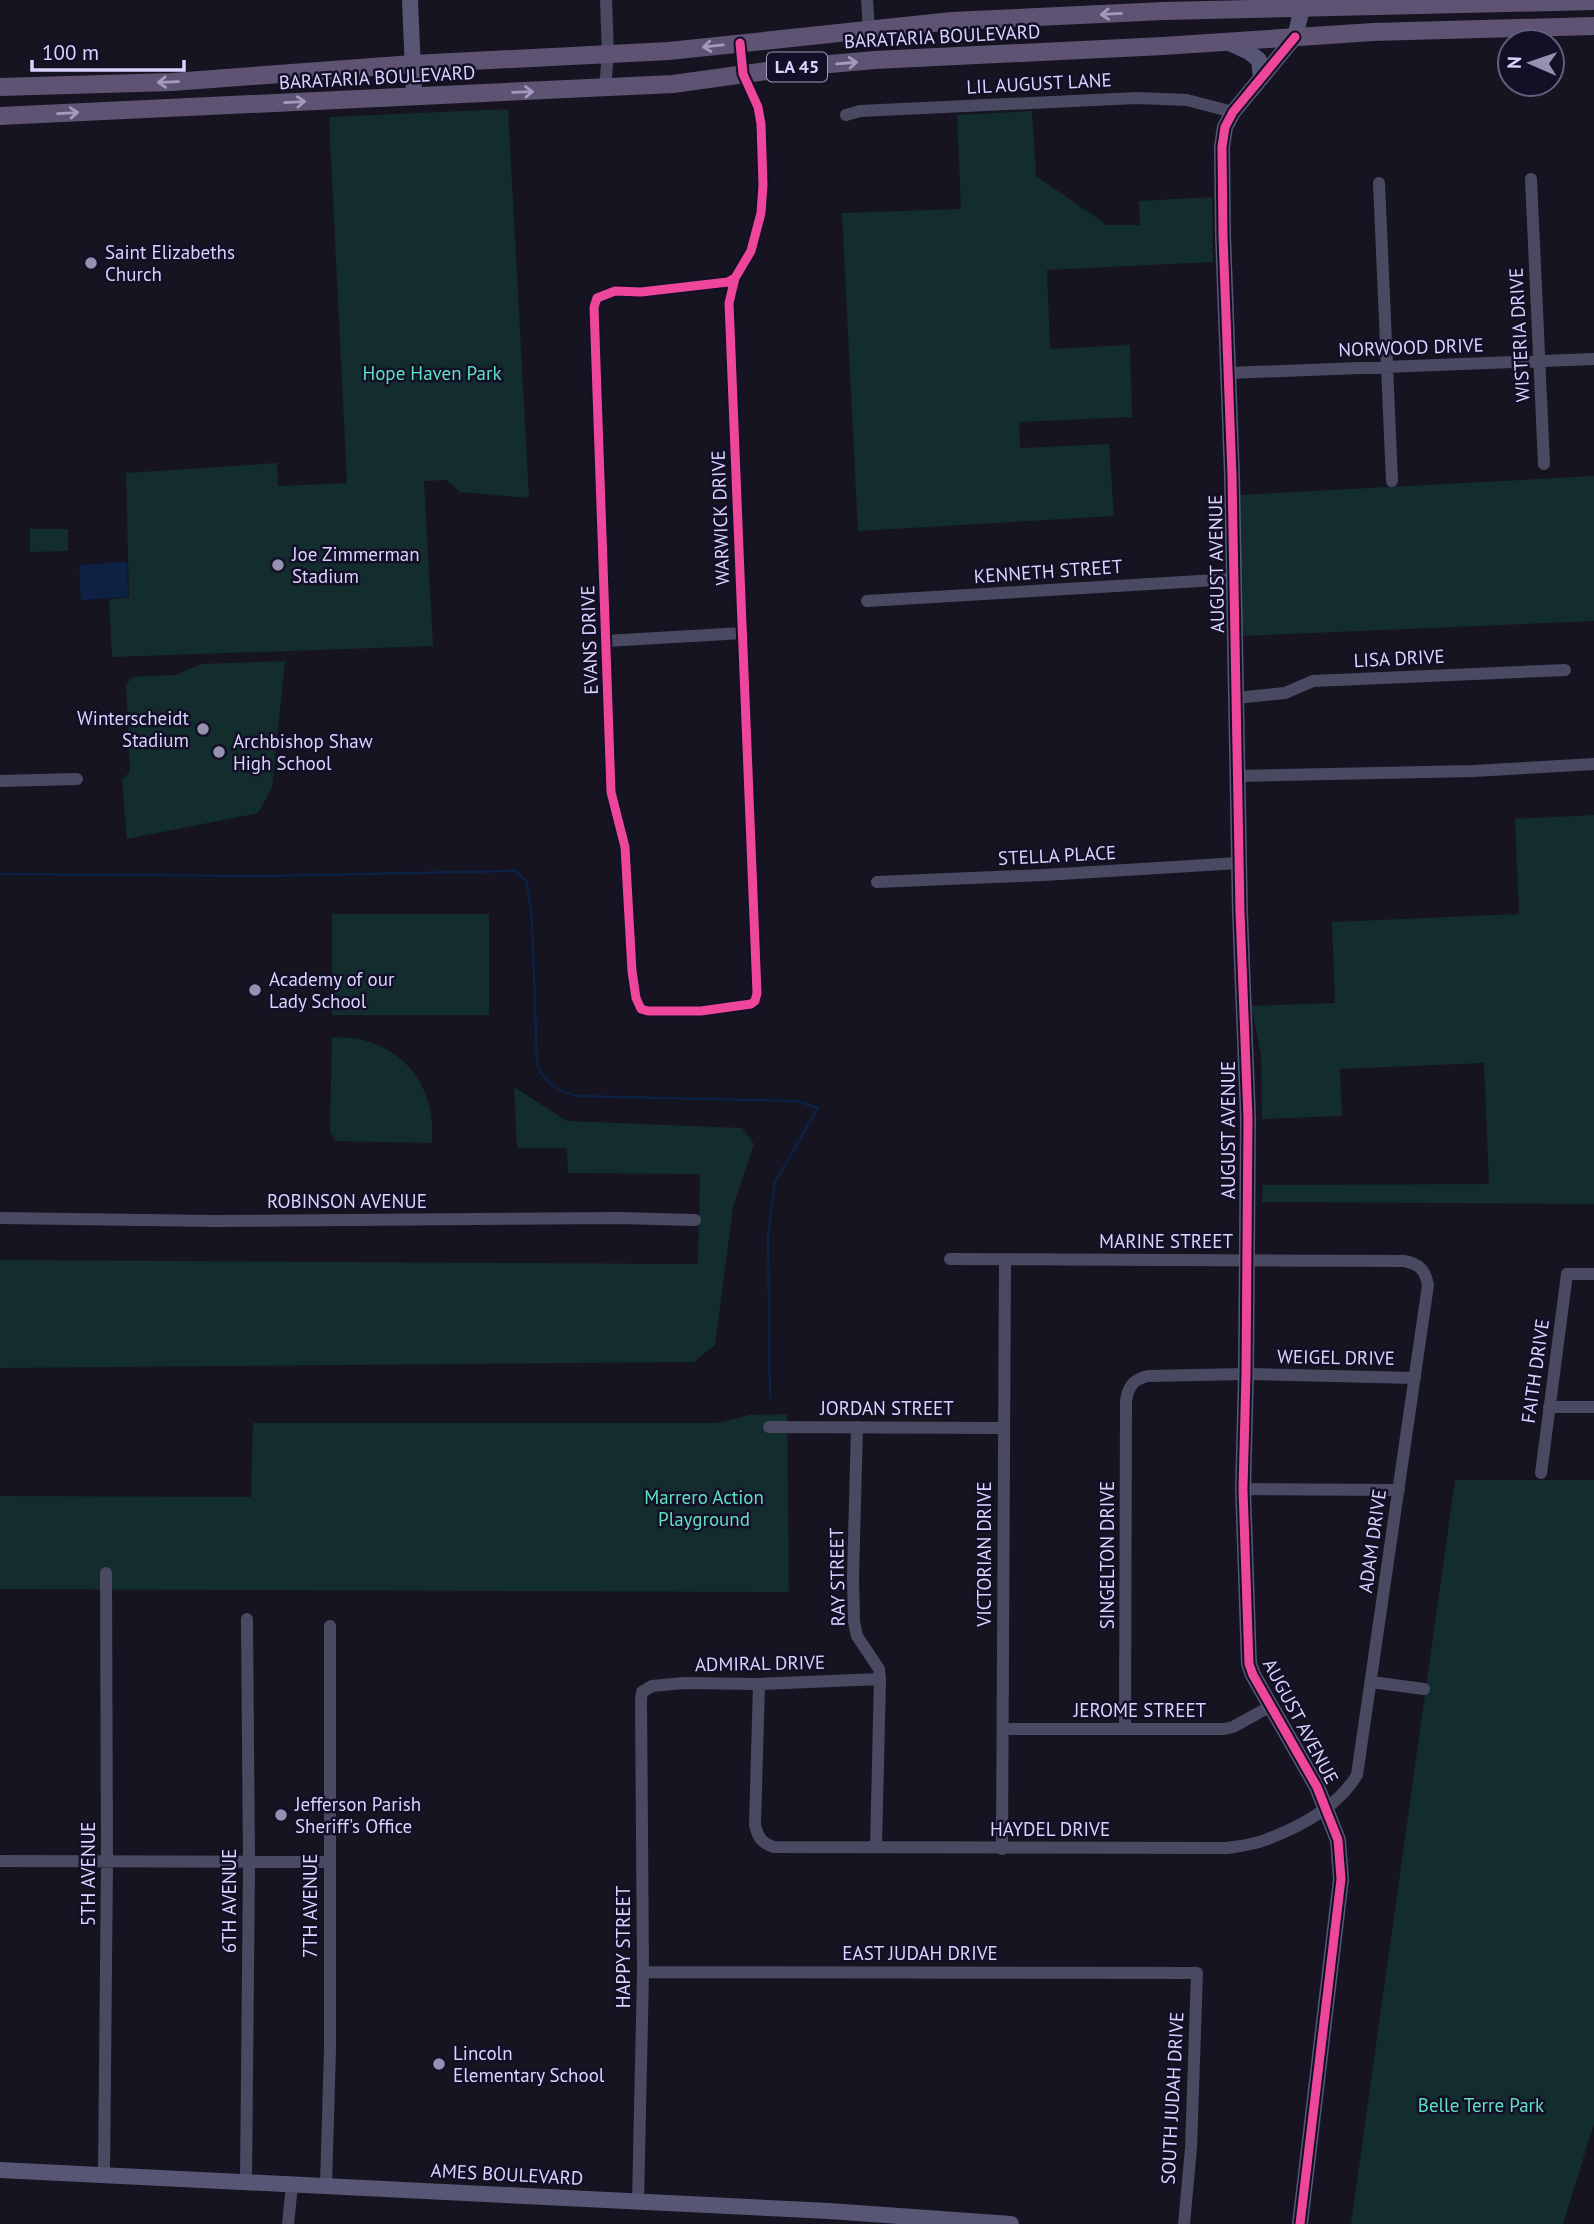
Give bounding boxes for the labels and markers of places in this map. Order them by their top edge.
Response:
place label: Saint Elizabeths Church [105,240,235,286]
marker: Saint Elizabeths Church [83,255,99,271]
place label: Joe Zimmerman Stadium [291,542,420,588]
marker: Joe Zimmerman Stadium [270,557,286,573]
place label: Winterscheidt Stadium [77,706,190,752]
marker: Winterscheidt Stadium [195,721,211,737]
place label: Archbishop Shaw High School [233,729,373,775]
marker: Archbishop Shaw High School [211,744,227,760]
place label: Academy of our Lady School [269,967,395,1013]
marker: Academy of our Lady School [247,982,263,998]
place label: Jefferson Parish Sheriff's Office [294,1792,421,1838]
marker: Jefferson Parish Sheriff's Office [273,1807,289,1823]
place label: Lincoln Elementary School [453,2041,605,2087]
marker: Lincoln Elementary School [431,2056,447,2072]

